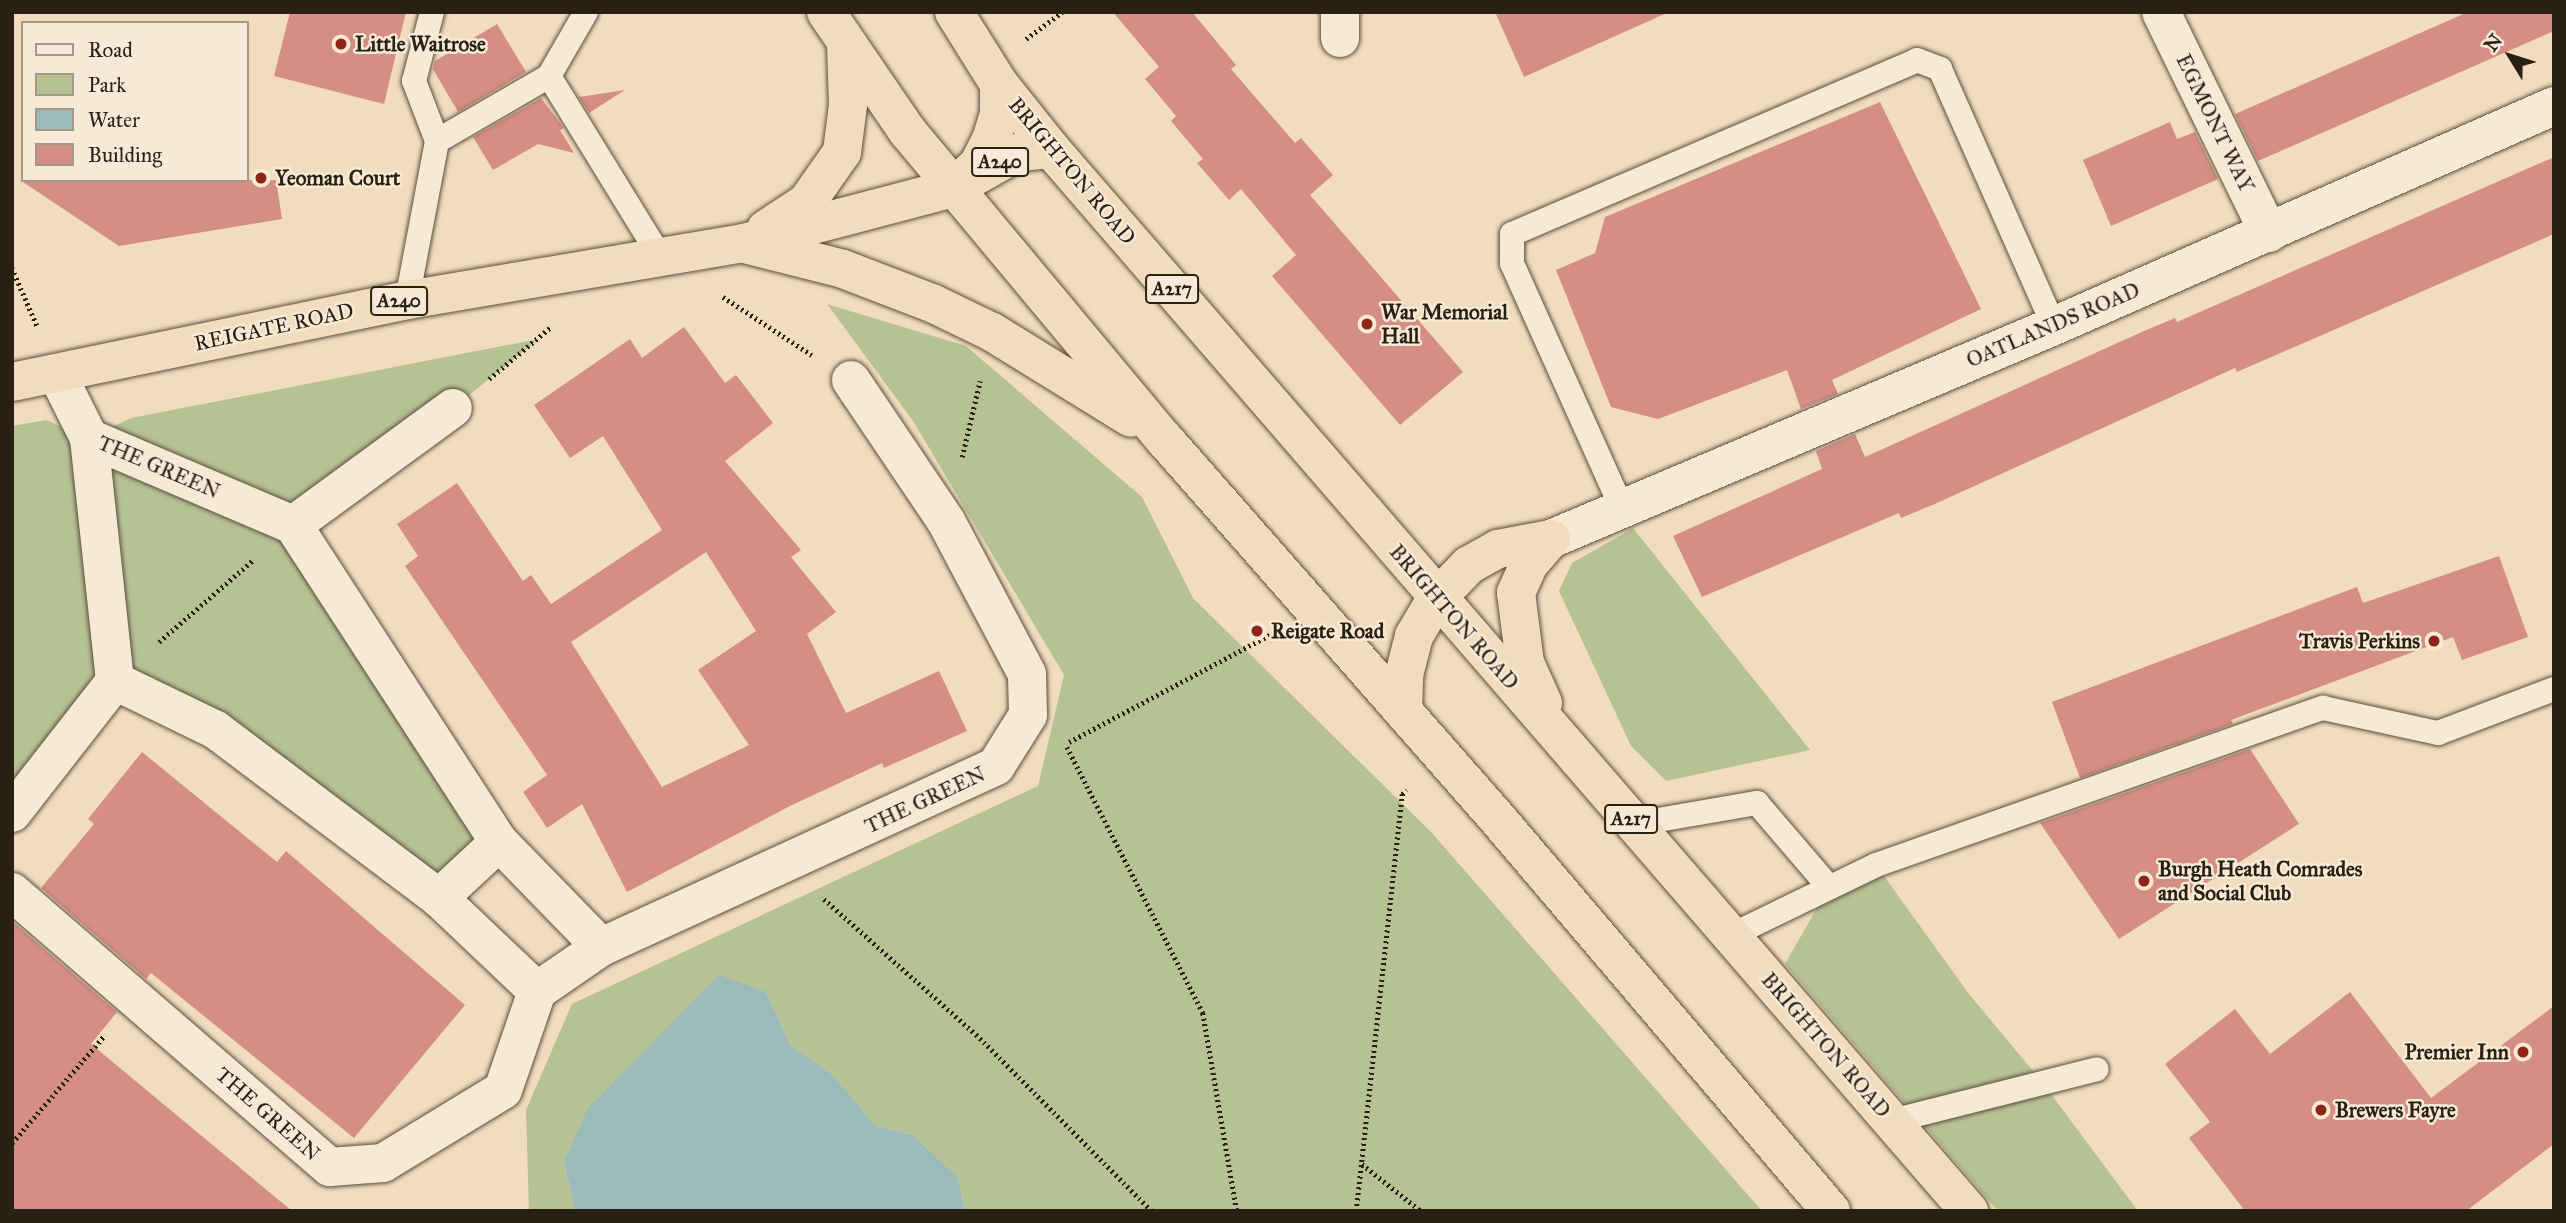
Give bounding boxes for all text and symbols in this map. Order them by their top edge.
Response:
legend [21,21,248,182]
north arrow [2475,21,2545,91]
text: N [2479,29,2507,56]
place label: Little Waitrose [355,31,486,57]
marker: Little Waitrose [333,36,349,52]
text: Road [88,37,133,63]
street label: EGMONT WAY [2171,50,2259,196]
text: Park [88,72,126,98]
street label: BRIGHTON ROAD [1003,92,1141,250]
text: Water [88,107,140,133]
text: Building [88,142,162,168]
road number: A240 [970,146,1030,178]
place label: Yeoman Court [275,165,400,191]
marker: Yeoman Court [253,170,269,186]
road number: A217 [1144,274,1200,304]
street label: OATLANDS ROAD [1963,277,2143,373]
road number: A240 [369,286,429,316]
street label: REIGATE ROAD [192,298,356,356]
place label: War Memorial Hall [1381,299,1508,349]
marker: War Memorial Hall [1359,316,1375,332]
street label: THE GREEN [94,430,224,504]
street label: BRIGHTON ROAD [1384,539,1524,695]
place label: Reigate Road [1271,618,1384,644]
marker: Reigate Road [1249,623,1265,639]
place label: Travis Perkins [2299,628,2420,654]
marker: Travis Perkins [2426,633,2442,649]
street label: THE GREEN [861,761,989,839]
road number: A217 [1603,804,1659,834]
place label: Burgh Heath Comrades and Social Club [2158,856,2362,906]
marker: Burgh Heath Comrades and Social Club [2136,873,2152,889]
street label: BRIGHTON ROAD [1756,967,1896,1123]
place label: Premier Inn [2404,1039,2509,1065]
marker: Premier Inn [2515,1044,2531,1060]
street label: THE GREEN [211,1062,325,1166]
place label: Brewers Fayre [2335,1097,2456,1123]
marker: Brewers Fayre [2313,1102,2329,1118]

